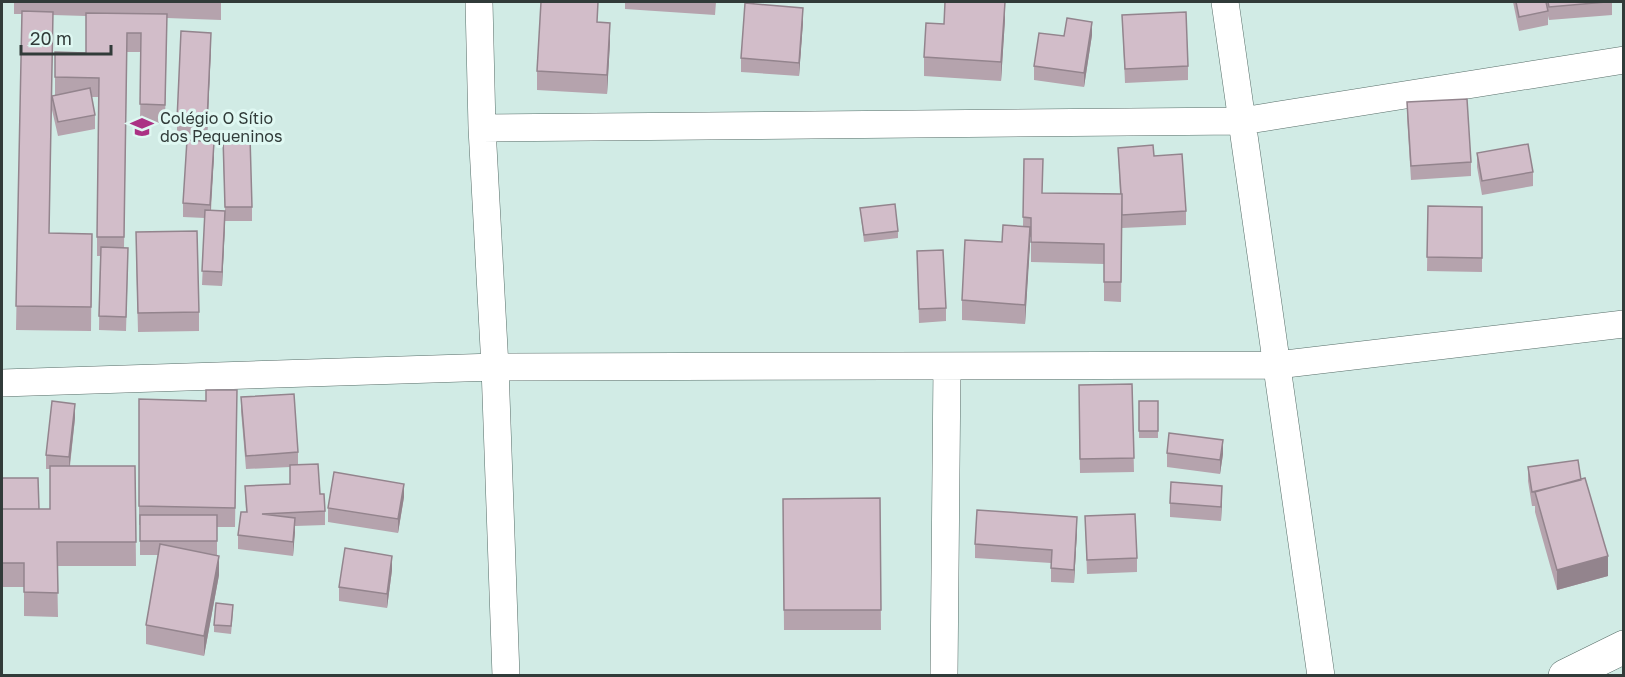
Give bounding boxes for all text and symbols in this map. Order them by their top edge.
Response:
scale bar [21,18,111,56]
text: 20 m [30,27,72,49]
place label: Colégio O Sítio dos Pequeninos [160,108,282,146]
school or university icon: Colégio O Sítio dos Pequeninos [129,114,155,140]

